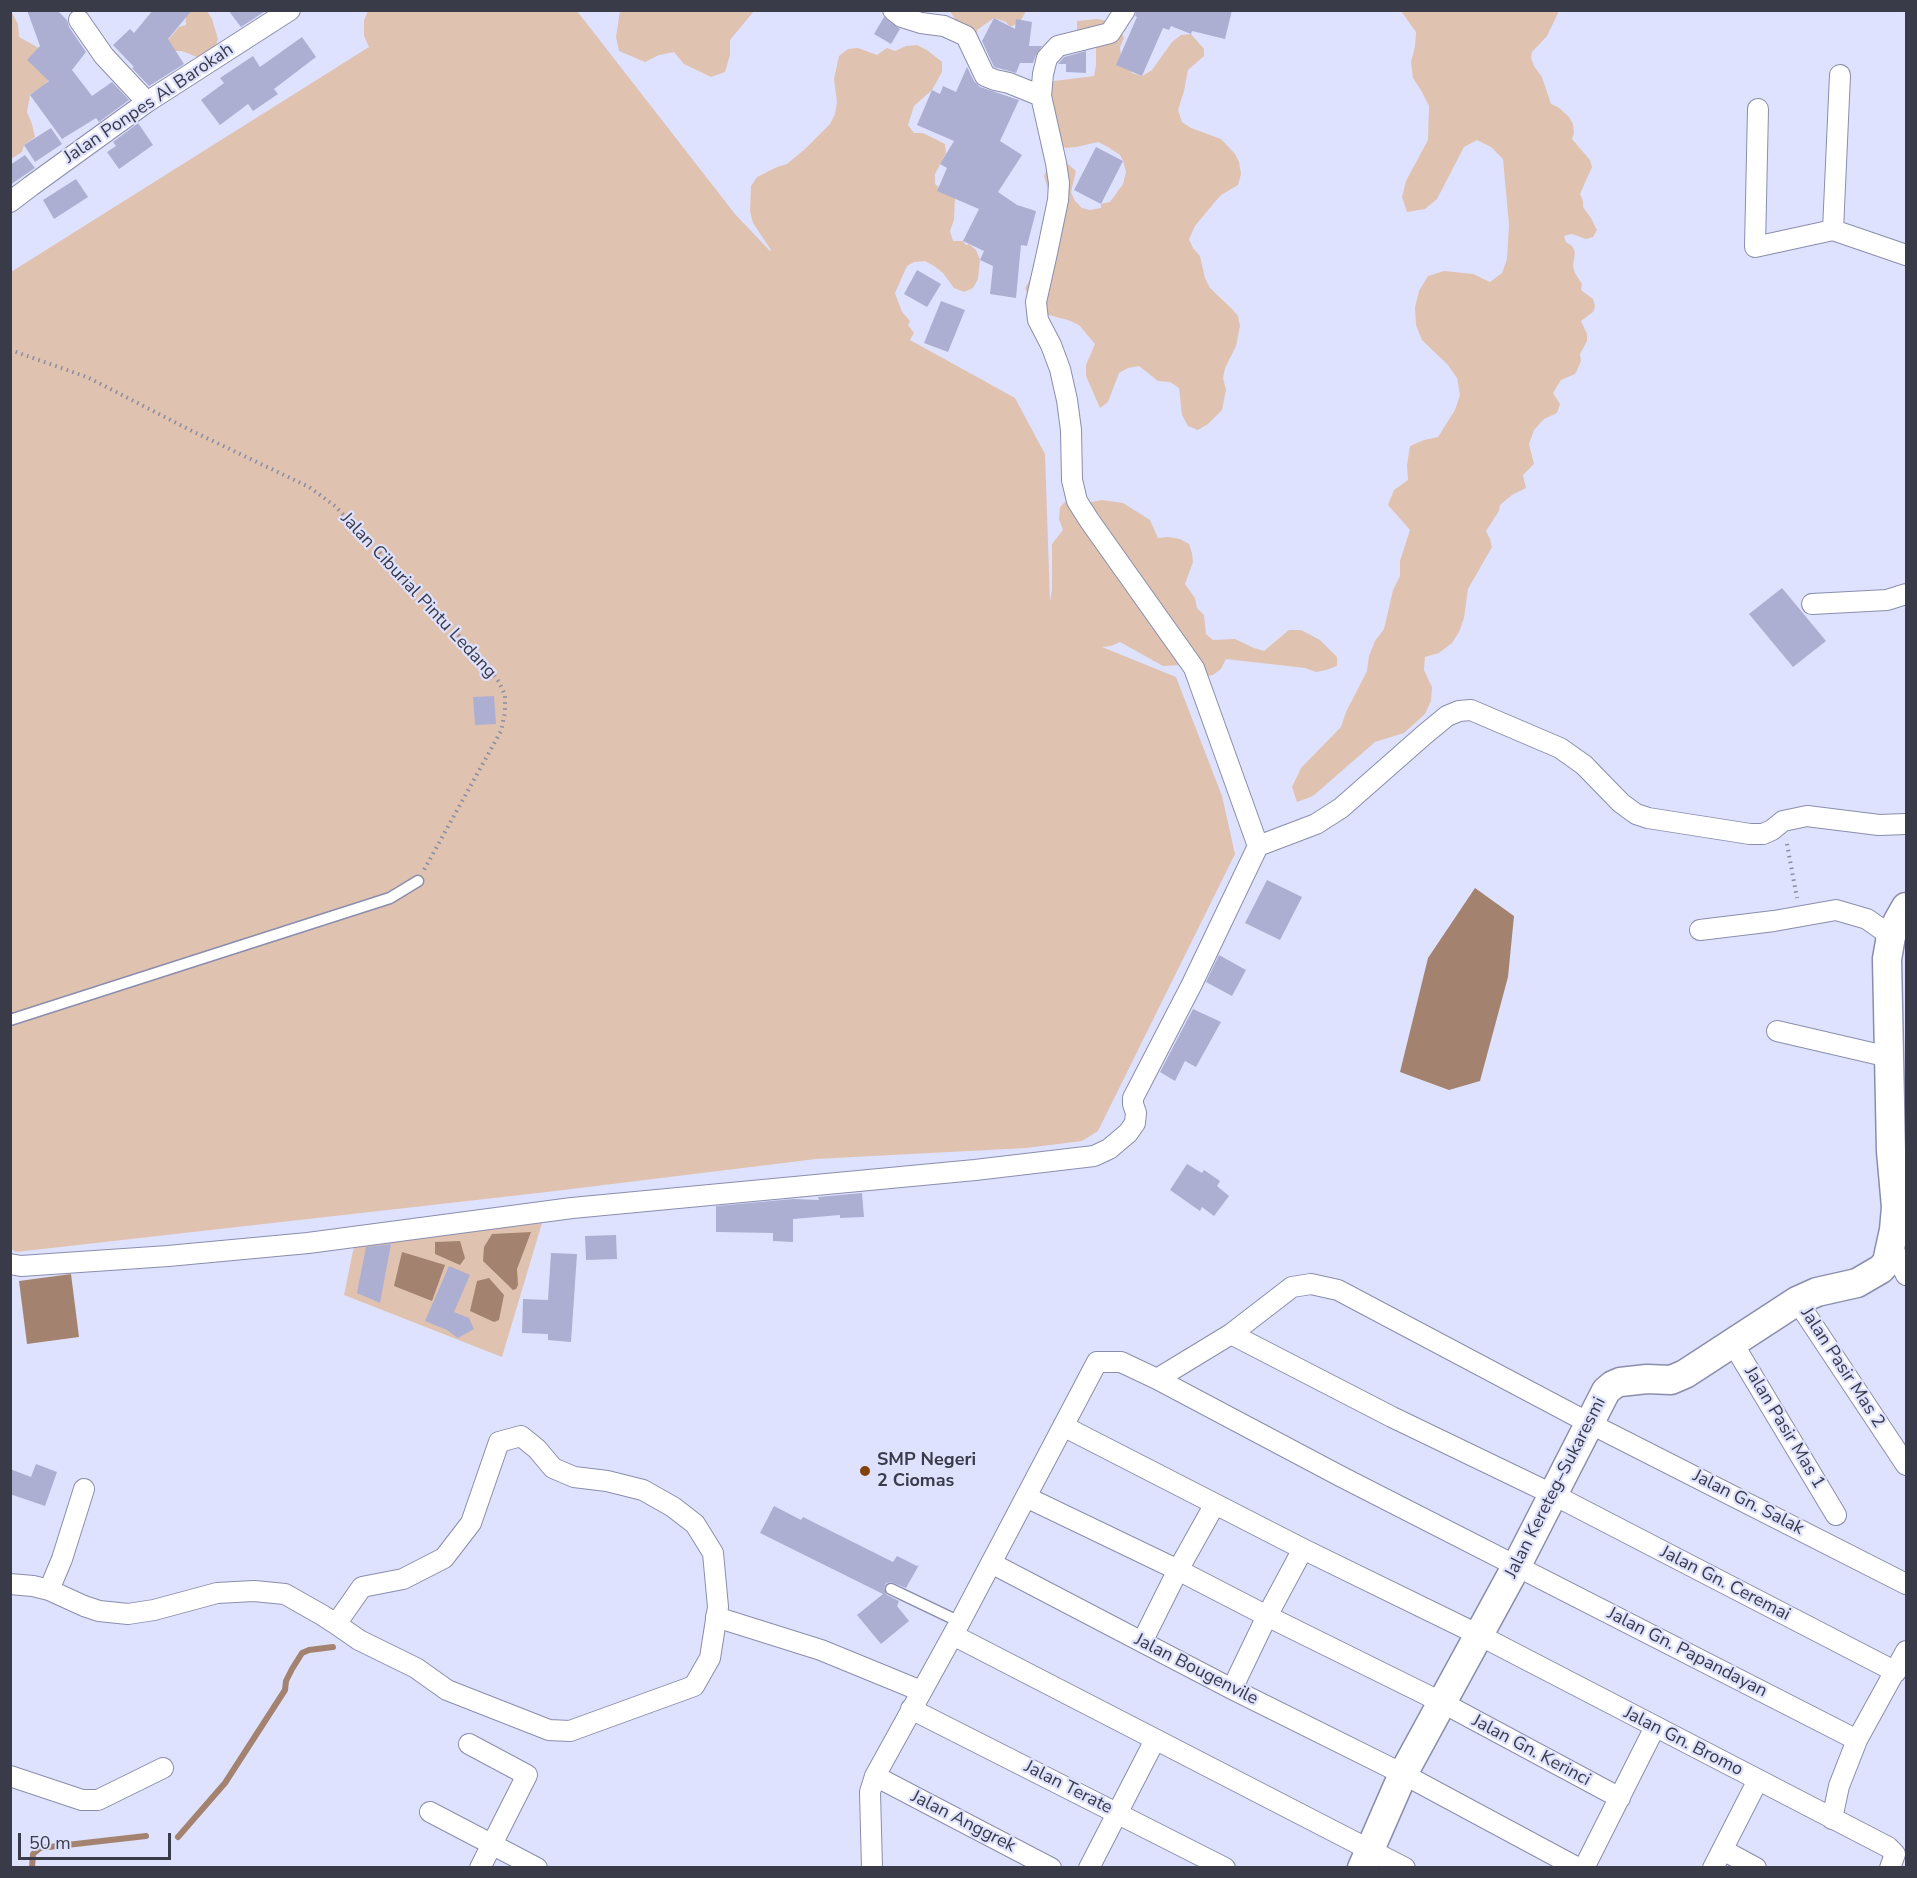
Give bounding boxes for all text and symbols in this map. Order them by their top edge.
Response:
street label: Jalan Ponpes Al Barokah [60,39,238,169]
street label: Jalan Ciburial Pintu Ledang [335,509,501,683]
street label: Jalan Pasir Mas 2 [1795,1304,1889,1432]
street label: Jalan Pasir Mas 1 [1739,1363,1829,1493]
street label: Jalan Kereteg–Sukaresmi [1501,1394,1611,1582]
place label: SMP Negeri 2 Ciomas [877,1450,976,1492]
marker: SMP Negeri 2 Ciomas [858,1464,872,1478]
street label: Jalan Gn. Salak [1689,1466,1807,1540]
street label: Jalan Gn. Ceremai [1656,1542,1794,1626]
street label: Jalan Gn. Papandayan [1603,1603,1771,1703]
street label: Jalan Bougenvile [1131,1630,1261,1710]
street label: Jalan Gn. Bromo [1620,1703,1746,1781]
street label: Jalan Gn. Kerinci [1468,1711,1594,1791]
street label: Jalan Terate [1020,1757,1116,1819]
street label: Jalan Anggrek [907,1786,1019,1858]
scale bar [21,1821,174,1859]
text: 50 m [29,1831,71,1855]

